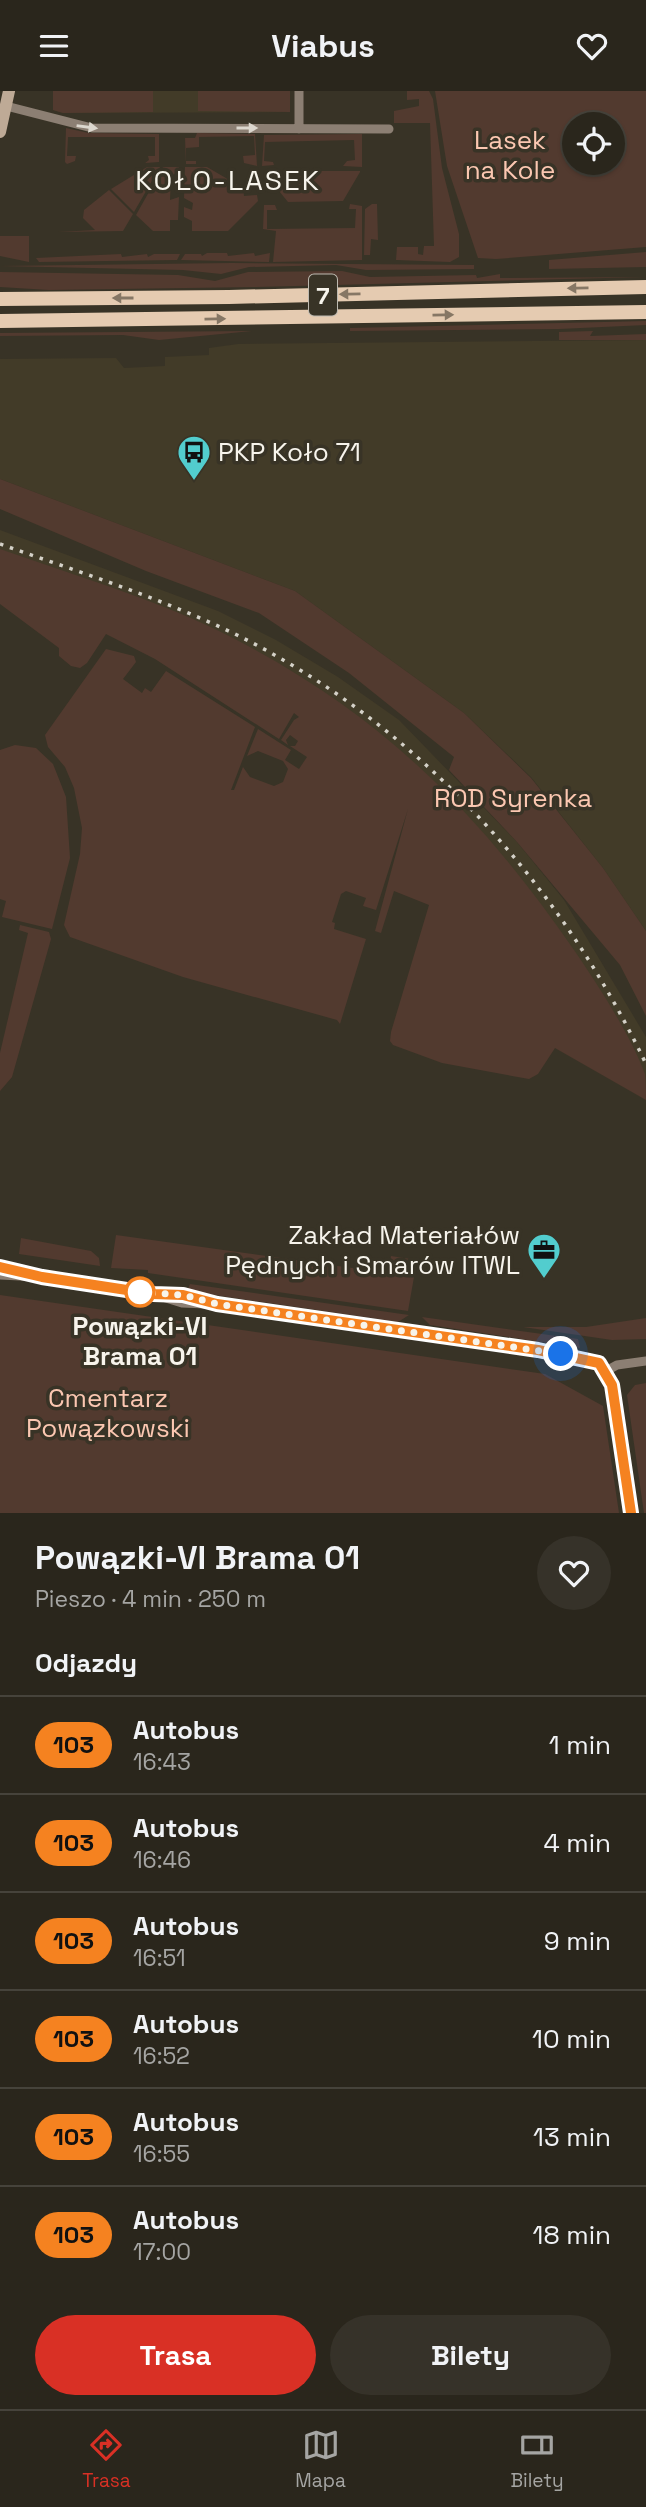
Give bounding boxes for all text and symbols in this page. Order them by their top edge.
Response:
text: Viabus [271,26,375,66]
icon: menu [35,27,73,65]
icon: heart [573,27,611,65]
map controls [562,112,625,175]
button: locate [562,112,625,175]
one-way arrow [76,121,98,132]
one-way arrow [236,122,258,134]
park label: Lasek na Kole [465,123,555,187]
district label: KOŁO-LASEK [135,162,321,198]
road number: 7 [309,275,337,315]
one-way arrow [567,283,589,294]
one-way arrow [339,288,361,300]
one-way arrow [112,292,134,304]
one-way arrow [432,309,454,321]
one-way arrow [204,314,226,325]
bus stop icon: PKP Koło 71 [175,433,213,482]
place label: PKP Koło 71 [218,435,361,469]
park label: ROD Syrenka [434,781,592,815]
place label: Zakład Materiałów Pędnych i Smarów ITWL [225,1218,520,1282]
office icon: Zakład Materiałów Pędnych i Smarów ITWL [525,1231,563,1280]
marker: Powązki-VI Brama 01 [125,1277,155,1307]
place label: Powązki-VI Brama 01 [73,1309,207,1373]
your location [543,1336,578,1371]
park label: Cmentarz Powązkowski [26,1381,190,1445]
button: heart [537,1536,611,1610]
text: Powązki-VI Brama 01 [35,1537,360,1579]
text: Pieszo · 4 min · 250 m [35,1584,266,1614]
text: Odjazdy [35,1646,137,1680]
text: Autobus [133,1713,239,1747]
text: 1 min [549,1728,611,1762]
text: 103 [53,1729,94,1760]
text: 16:43 [133,1747,191,1777]
text: Autobus [133,1811,239,1845]
text: 4 min [543,1826,611,1860]
text: 103 [53,1827,94,1858]
text: 16:46 [133,1845,191,1875]
text: Autobus [133,1909,239,1943]
text: 9 min [544,1924,611,1958]
text: 103 [53,1925,94,1956]
text: 16:51 [133,1943,186,1973]
text: Autobus [133,2007,239,2041]
text: 10 min [532,2022,611,2056]
text: 103 [53,2023,94,2054]
text: 16:52 [133,2041,190,2071]
text: Autobus [133,2105,239,2139]
text: 13 min [533,2120,611,2154]
text: 103 [53,2121,94,2152]
text: 16:55 [133,2139,190,2169]
text: Autobus [133,2203,239,2237]
text: 18 min [533,2218,611,2252]
text: 103 [53,2219,94,2250]
text: 17:00 [133,2237,191,2267]
button: Trasa [35,2315,316,2395]
button: Bilety [330,2315,611,2395]
tab: Trasa [82,2426,131,2493]
tab: Mapa [295,2426,346,2493]
tab: Bilety [511,2426,564,2493]

